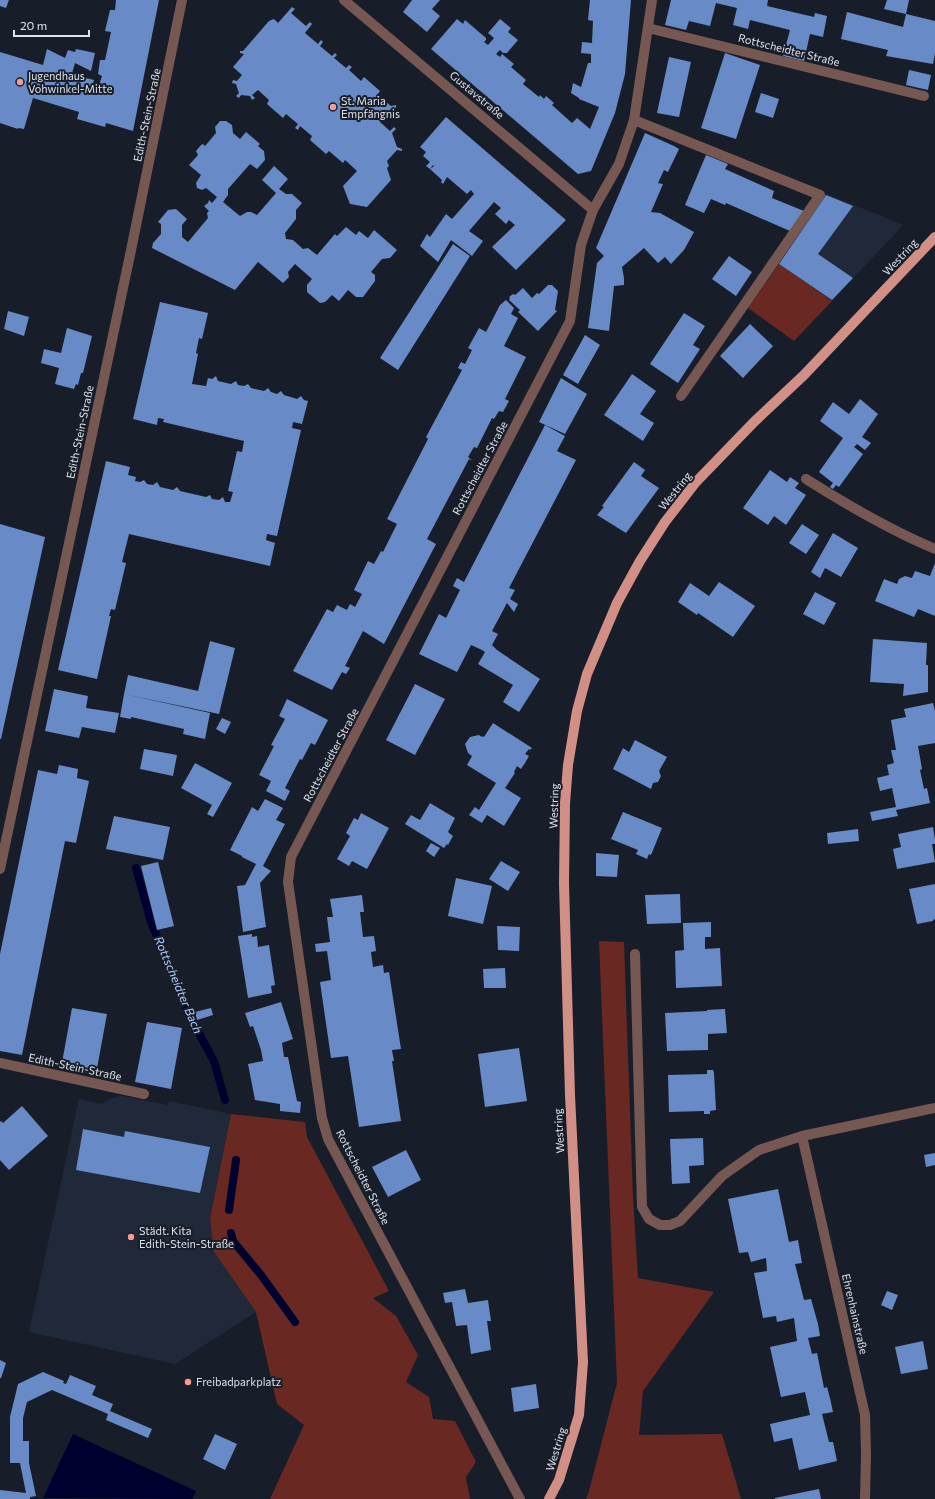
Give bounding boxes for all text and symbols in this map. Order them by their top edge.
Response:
scale bar [14,12,89,38]
text: 20 m [20,18,47,32]
street label: Rottscheidter Straße [737,31,842,68]
street label: Edith-Stein-Straße [130,67,163,163]
street label: Gustavstraße [448,68,507,121]
place label: Jugendhaus Vohwinkel-Mitte [28,69,113,95]
marker: Jugendhaus Vohwinkel-Mitte [15,77,25,87]
place label: St. Maria Empfängnis [341,94,400,120]
marker: St. Maria Empfängnis [328,102,338,112]
street label: Westring [879,236,920,278]
street label: Edith-Stein-Straße [63,384,96,480]
street label: Rottscheidter Straße [449,418,510,517]
street label: Westring [655,469,694,512]
street label: Rottscheidter Straße [300,705,361,804]
street label: Westring [546,783,561,829]
water label: Rottscheidter Bach [152,934,206,1035]
street label: Edith-Stein-Straße [27,1050,123,1083]
street label: Westring [551,1108,566,1154]
street label: Rottscheidter Straße [334,1127,393,1226]
place label: Städt. Kita Edith-Stein-Straße [139,1224,234,1250]
marker: Städt. Kita Edith-Stein-Straße [126,1232,136,1242]
street label: Ehrenhainstraße [840,1272,871,1356]
place label: Freibadparkplatz [196,1375,282,1388]
marker: Freibadparkplatz [183,1377,193,1387]
street label: Westring [543,1425,568,1472]

